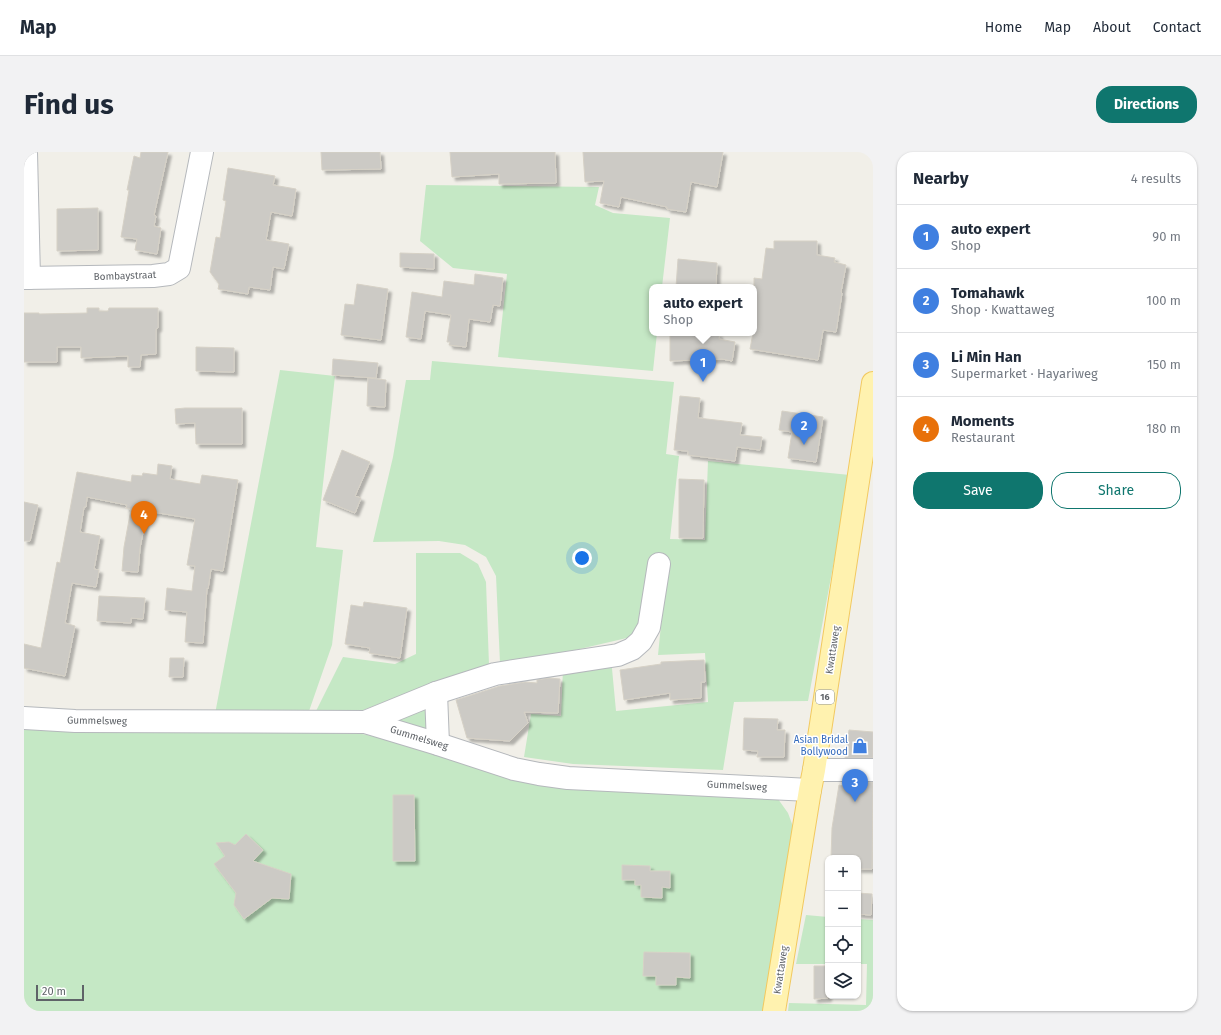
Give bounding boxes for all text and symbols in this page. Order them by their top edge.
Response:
text: Map [20,16,57,39]
text: Home [985,19,1022,36]
text: Map [1044,19,1071,36]
text: About [1093,19,1131,36]
text: Contact [1153,19,1201,36]
button: Directions [1096,86,1197,123]
text: Find us [24,88,114,121]
text: Nearby [913,168,968,189]
text: 4 results [1131,171,1181,186]
text: auto expert [951,220,1030,238]
text: 1 [923,229,929,244]
text: 90 m [1152,229,1181,244]
text: Shop [951,238,981,253]
street label: Bombaystraat [93,269,157,283]
popup [649,284,757,336]
text: Tomahawk [951,284,1024,302]
text: 2 [923,293,929,308]
text: 100 m [1146,293,1181,308]
text: auto expert [663,294,743,312]
text: Shop · Kwattaweg [951,302,1054,317]
text: Shop [663,312,693,327]
text: Li Min Han [951,348,1022,366]
pin: 1 [690,349,716,382]
text: 3 [923,357,929,372]
text: 150 m [1147,357,1181,372]
text: Supermarket · Hayariweg [951,366,1098,381]
pin: 2 [791,412,817,445]
text: Moments [951,412,1014,430]
text: 4 [922,421,930,436]
text: 180 m [1146,421,1181,436]
text: Restaurant [951,430,1015,445]
button: Save [913,472,1043,509]
button: Share [1051,472,1181,509]
pin: 4 [131,501,157,534]
your location [572,548,592,568]
street label: Kwattaweg [823,624,843,675]
road number: 16 [816,690,834,704]
street label: Gummelsweg [67,714,128,728]
street label: Gummelsweg [389,723,450,753]
place label: Asian Bridal Bollywood [794,734,848,758]
shop icon: Asian Bridal Bollywood [851,737,869,755]
pin: 3 [842,769,868,802]
street label: Gummelsweg [707,778,768,794]
map controls [825,855,861,999]
button: + [825,855,861,891]
button: − [825,891,861,927]
button: locate [825,927,861,963]
street label: Kwattaweg [771,944,791,995]
button: layers [825,963,861,999]
scale bar [36,983,84,1002]
text: 20 m [42,985,66,998]

